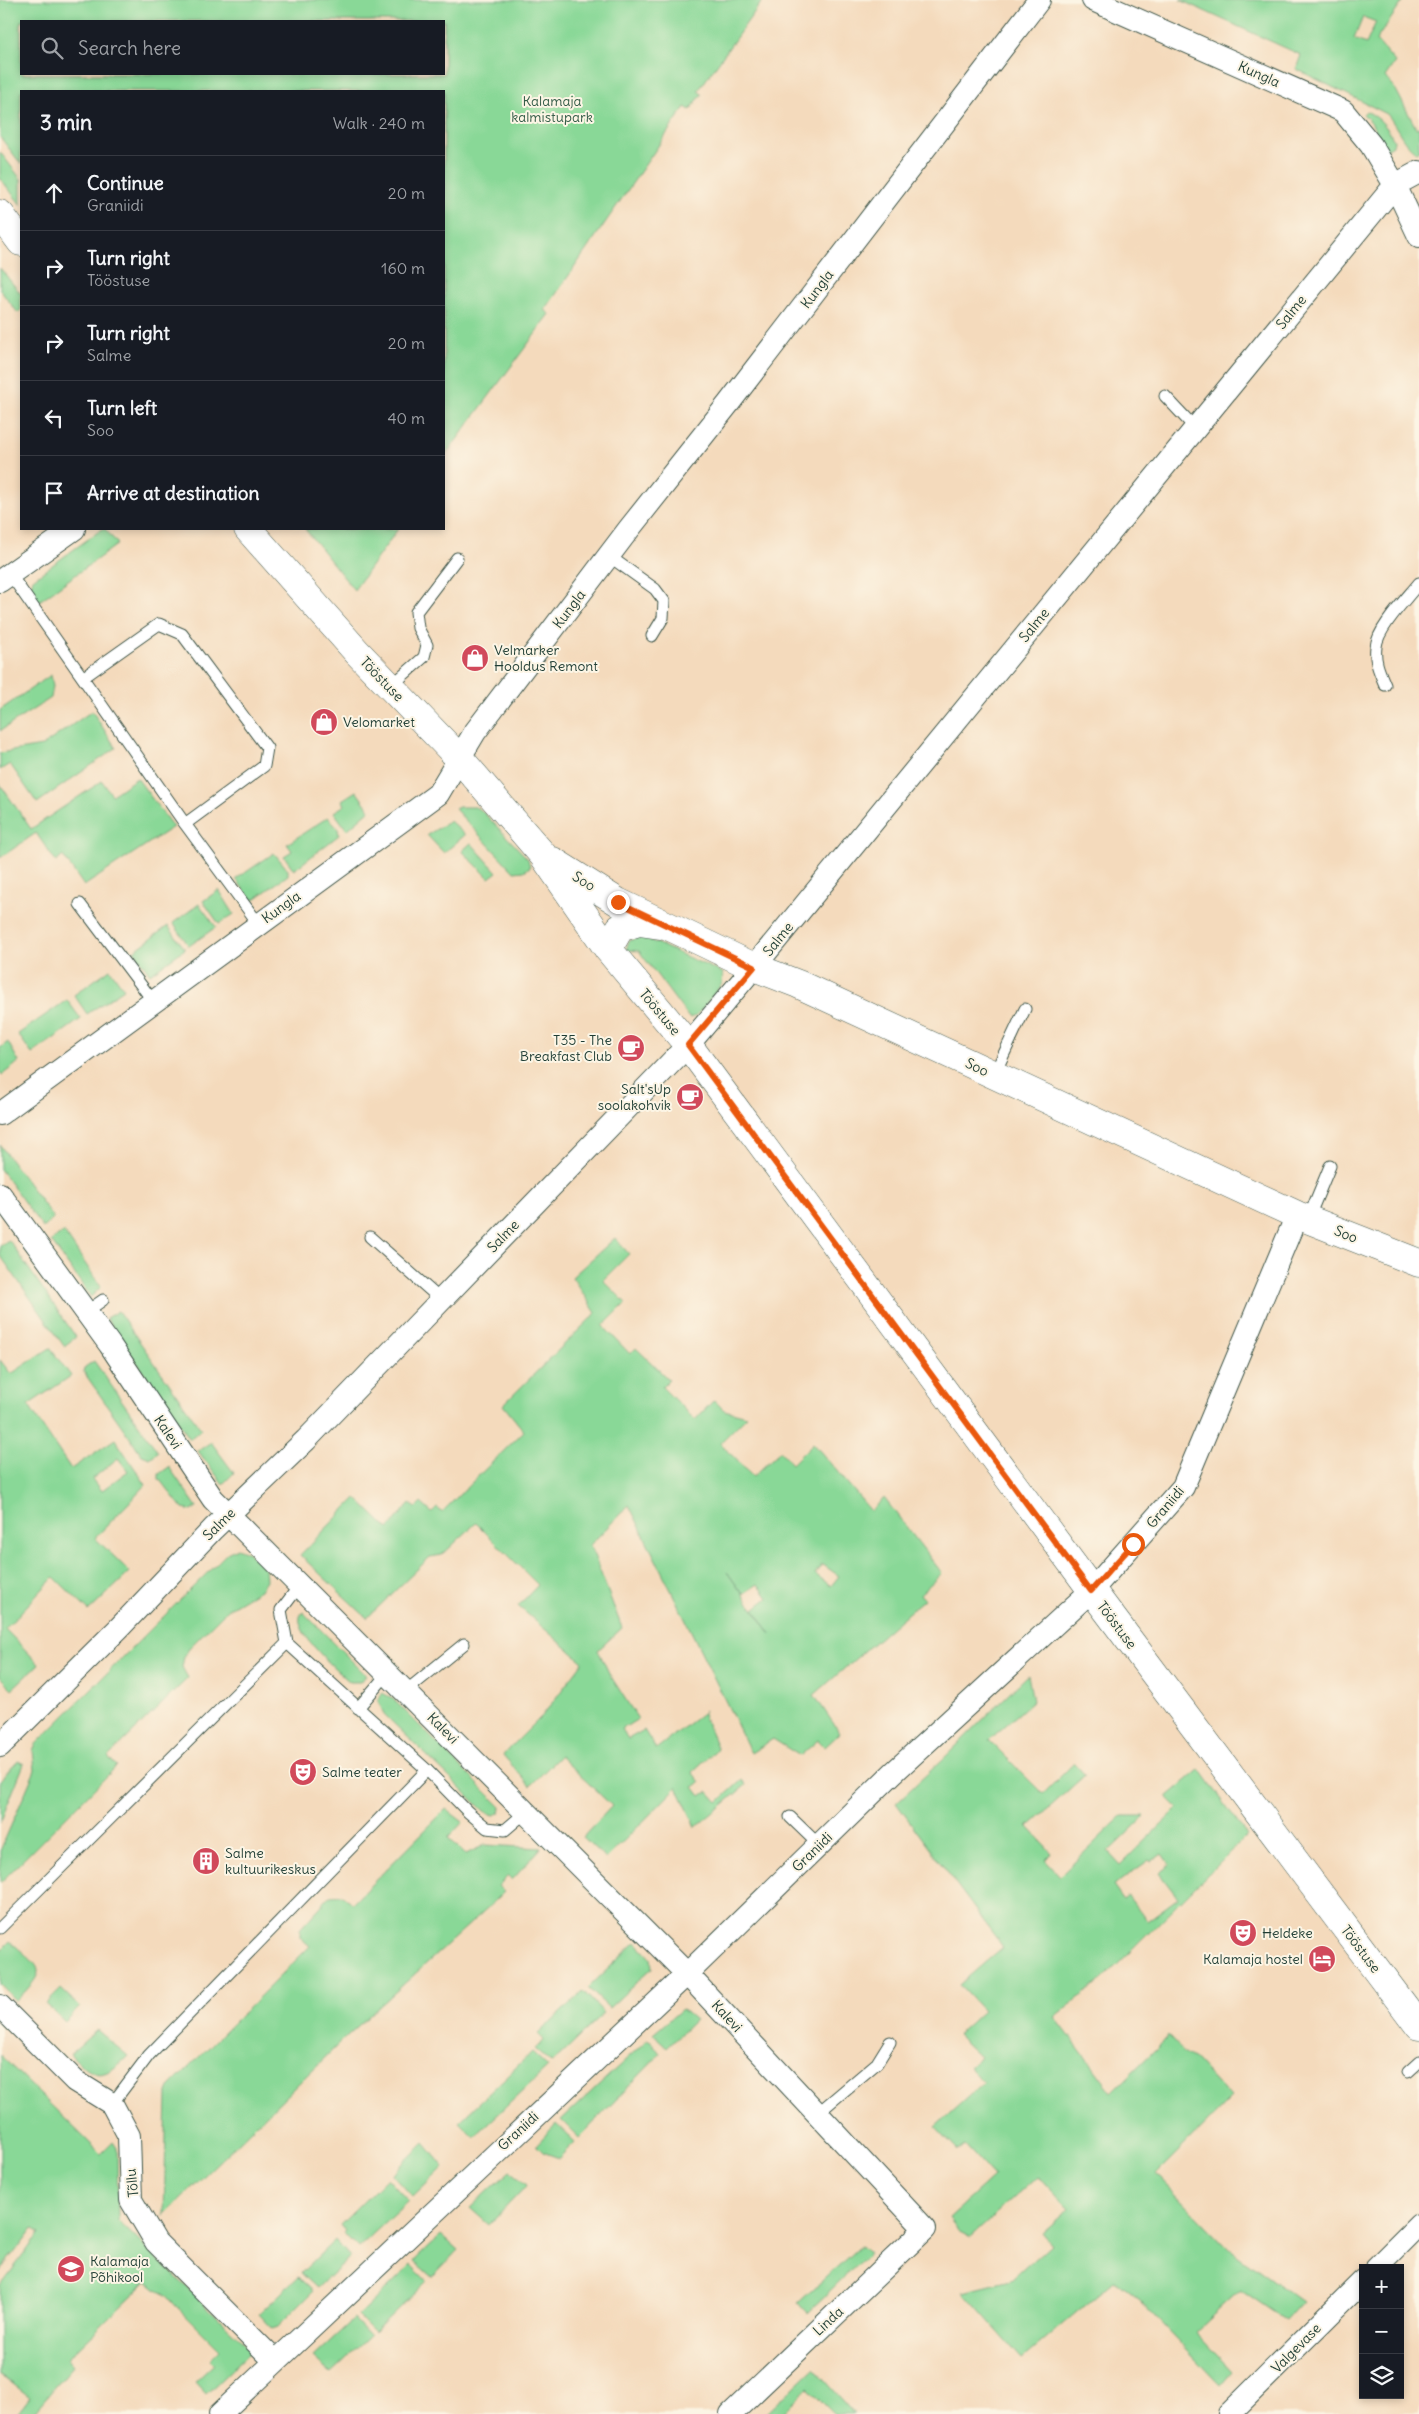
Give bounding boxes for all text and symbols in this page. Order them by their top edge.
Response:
search box [20,20,445,75]
icon: search [38,34,66,62]
text: Search here [78,36,181,60]
street label: Kungla [1235,57,1283,91]
park label: Kalamaja kalmistupark [511,92,593,126]
text: 3 min [40,109,92,136]
text: Walk · 240 m [333,113,425,133]
text: Continue [87,171,164,195]
icon: ahead [40,179,68,207]
text: 20 m [388,183,425,203]
text: Graniidi [87,195,143,215]
text: Turn right [87,246,170,270]
icon: right [40,254,68,282]
text: 160 m [381,258,425,278]
street label: Kungla [797,266,837,312]
text: Tööstuse [87,270,150,290]
street label: Salme [1272,291,1310,333]
text: Turn right [87,321,170,345]
icon: right [40,329,68,357]
text: 20 m [388,333,425,353]
text: Salme [87,345,131,365]
text: Turn left [87,396,157,420]
icon: left [40,404,68,432]
text: 40 m [387,408,425,428]
text: Soo [87,420,114,440]
icon: arrive [40,479,68,507]
text: Arrive at destination [87,481,260,505]
street label: Kungla [549,586,589,632]
street label: Salme [1015,604,1053,646]
place label: Velmarker Hooldus Remont [494,641,598,675]
shop icon: Velmarker Hooldus Remont [460,643,490,673]
street label: Tööstuse [356,653,408,705]
shop icon: Velomarket [309,707,339,737]
place label: Velomarket [343,713,415,731]
street label: Soo [569,867,599,895]
street label: Kungla [258,887,304,927]
route end [607,891,630,914]
street label: Salme [759,918,797,960]
street label: Tööstuse [635,985,685,1039]
place label: T35 - The Breakfast Club [520,1031,612,1065]
cafe icon: T35 - The Breakfast Club [616,1033,646,1063]
street label: Soo [963,1054,992,1080]
place label: Salt'sUp soolakohvik [598,1080,671,1114]
cafe icon: Salt'sUp soolakohvik [675,1082,705,1112]
street label: Salme [483,1216,523,1256]
street label: Soo [1332,1221,1360,1247]
street label: Kalevi [150,1412,186,1452]
street label: Graniidi [1142,1482,1188,1532]
street label: Salme [199,1504,239,1544]
route start [1122,1533,1145,1556]
street label: Tööstuse [1093,1597,1141,1653]
street label: Kalevi [423,1708,463,1748]
theatre icon: Salme teater [288,1757,318,1787]
place label: Salme teater [322,1763,402,1781]
street label: Graniidi [788,1828,836,1876]
place label: Salme kultuurikeskus [225,1844,316,1878]
building icon: Salme kultuurikeskus [191,1846,221,1876]
theatre icon: Heldeke [1228,1918,1258,1948]
street label: Tööstuse [1337,1921,1385,1977]
place label: Heldeke [1262,1924,1313,1942]
hotel icon: Kalamaja hostel [1307,1944,1337,1974]
place label: Kalamaja hostel [1203,1950,1303,1968]
street label: Kalevi [708,1996,746,2036]
street label: Graniidi [494,2108,542,2154]
street label: Tõllu [122,2168,142,2198]
place label: Kalamaja Põhikool [90,2252,149,2286]
school or university icon: Kalamaja Põhikool [56,2254,86,2284]
map controls [1359,2264,1404,2399]
button: + [1359,2264,1404,2309]
street label: Linda [809,2302,847,2340]
button: − [1359,2309,1404,2354]
street label: Valgevase [1267,2319,1325,2377]
button: layers [1359,2354,1404,2399]

